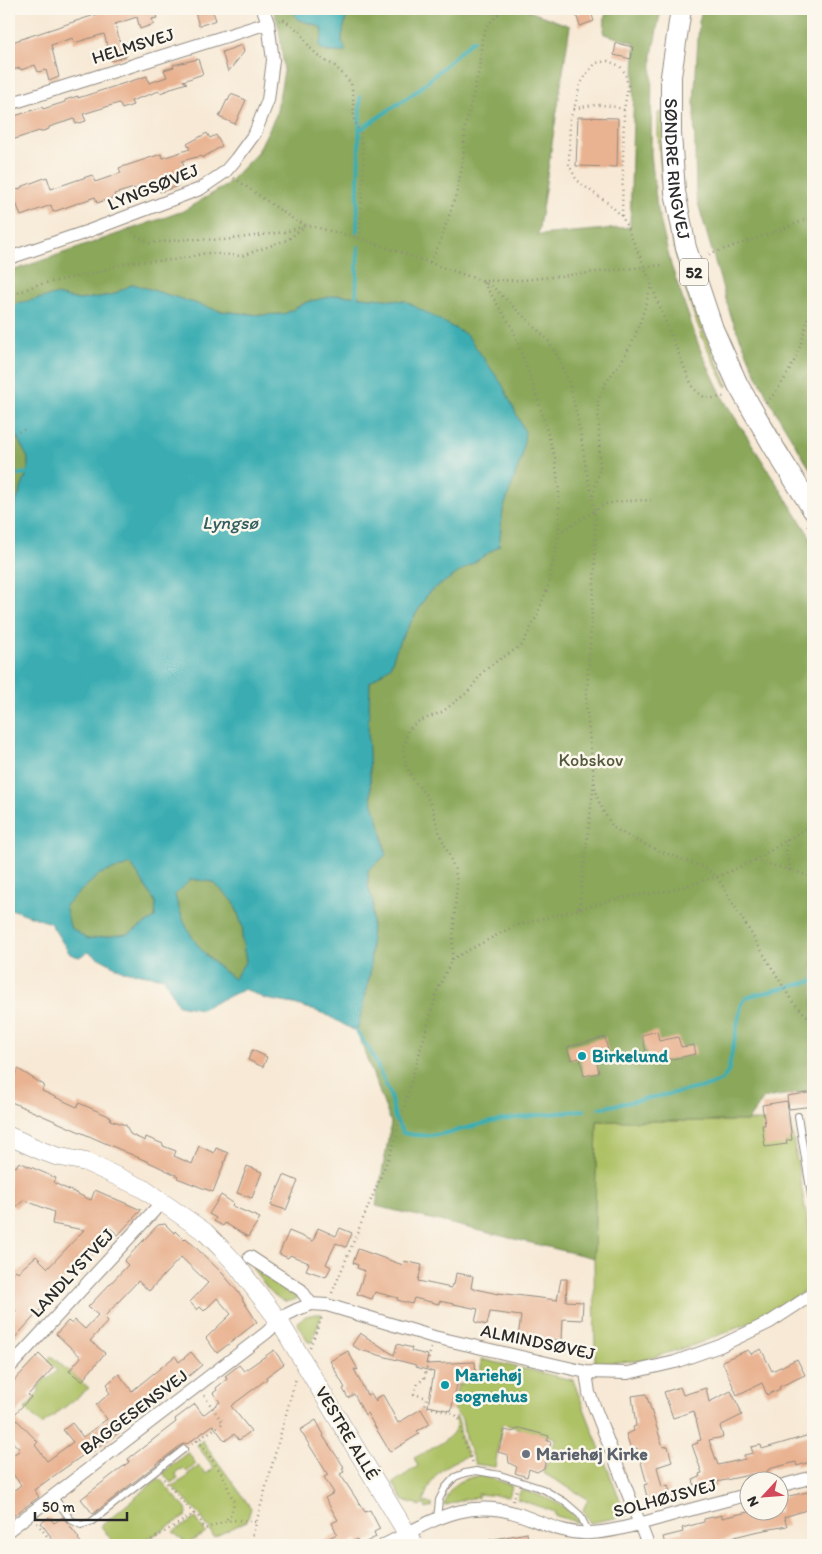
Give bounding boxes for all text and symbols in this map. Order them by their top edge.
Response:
street label: HELMSVEJ [89,23,177,69]
street label: SØNDRE RINGVEJ [660,98,695,241]
street label: LYNGSØVEJ [104,159,202,215]
road number: 52 [680,258,708,286]
water label: Lyngsø [202,511,259,534]
park label: Kobskov [559,749,624,771]
place label: Birkelund [592,1045,668,1067]
marker: Birkelund [576,1050,588,1062]
street label: LANDLYSTVEJ [25,1224,119,1322]
street label: ALMINDSØVEJ [479,1319,597,1365]
street label: BAGGESENSVEJ [76,1364,192,1460]
place label: Mariehøj sognehus [455,1364,528,1407]
marker: Mariehøj sognehus [439,1379,451,1391]
street label: VESTRE ALLÉ [310,1382,384,1484]
place label: Mariehøj Kirke [536,1443,648,1465]
marker: Mariehøj Kirke [520,1448,532,1460]
north arrow [740,1472,790,1522]
street label: SOLHØJSVEJ [611,1474,719,1522]
scale bar [35,1489,128,1521]
text: N [743,1494,762,1509]
text: 50 m [42,1498,75,1516]

